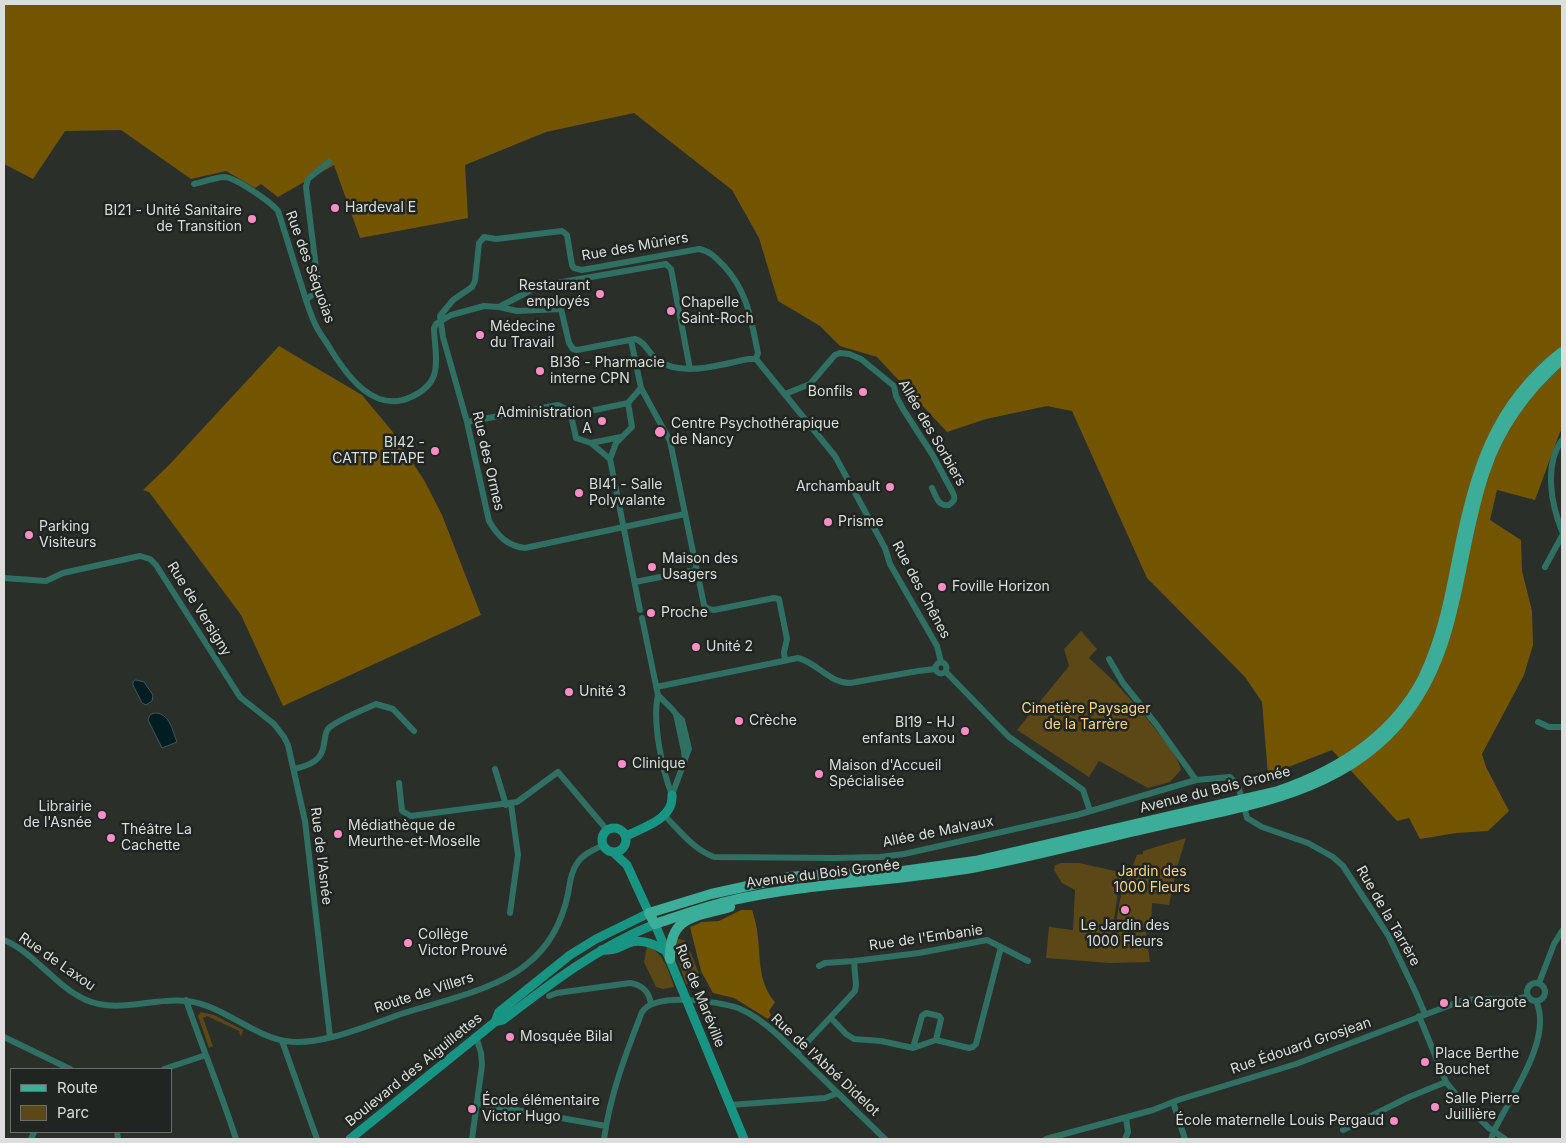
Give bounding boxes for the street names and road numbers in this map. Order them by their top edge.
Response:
street label: Rue des Séquoias [282,208,338,326]
street label: Rue des Mûriers [580,229,690,265]
street label: Allée des Sorbiers [895,377,969,489]
street label: Rue des Ormes [468,410,508,512]
street label: Rue des Chênes [888,538,954,642]
street label: Rue de Versigny [163,559,235,659]
street label: Avenue du Bois Gronée [1138,763,1292,817]
street label: Rue de l'Asnée [307,806,335,906]
street label: Allée de Malvaux [881,813,995,851]
street label: Avenue du Bois Gronée [745,856,901,892]
street label: Rue de la Tarrère [1352,863,1424,969]
street label: Rue de l'Embanie [868,922,984,954]
street label: Rue de Laxou [15,929,99,995]
street label: Rue de Maréville [672,942,728,1050]
street label: Route de Villers [372,969,476,1017]
street label: Boulevard des Aiguillettes [342,1010,486,1130]
street label: Rue de l'Abbé Didelot [767,1010,883,1120]
street label: Rue Édouard Grosjean [1229,1014,1373,1078]

